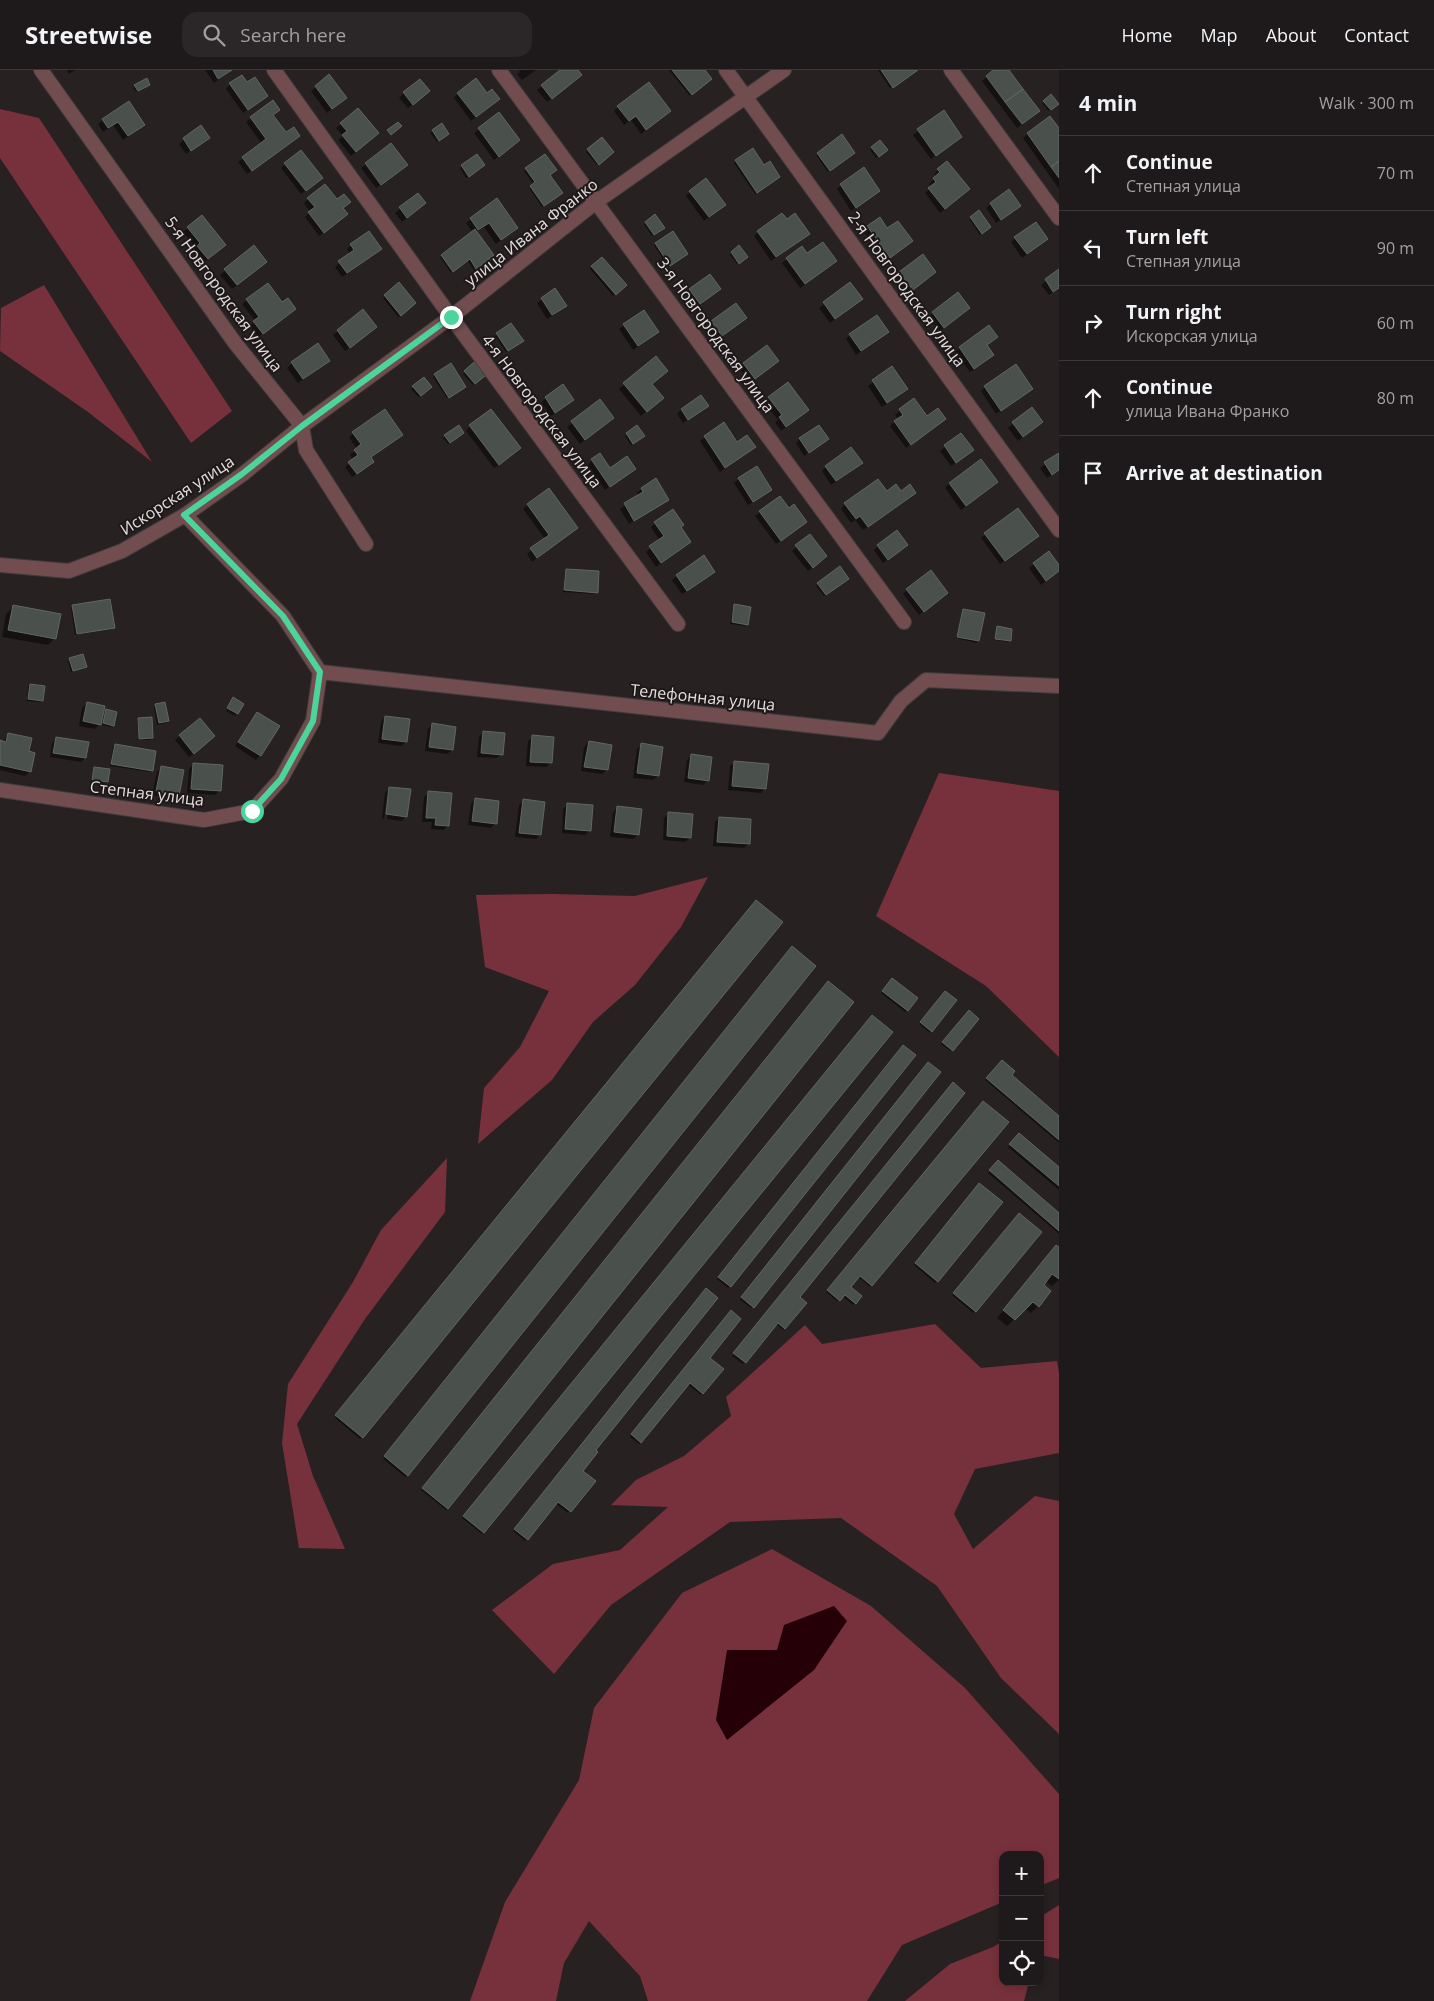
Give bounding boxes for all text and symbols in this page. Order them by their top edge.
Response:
search box [182,12,532,57]
text: Streetwise [25,18,152,51]
icon: search [200,21,228,49]
text: Search here [240,22,346,48]
text: Home [1122,23,1172,47]
text: Map [1200,23,1238,47]
text: About [1266,23,1316,47]
text: Contact [1344,23,1409,47]
text: 4 min [1079,89,1137,117]
text: Walk · 300 m [1319,92,1414,114]
text: Continue [1126,149,1213,175]
icon: ahead [1079,159,1107,187]
text: 70 m [1377,162,1414,184]
street label: улица Ивана Франко [460,173,602,291]
text: Степная улица [1126,175,1241,197]
street label: 2-я Новгородская улица [843,207,971,371]
street label: 5-я Новгородская улица [160,212,288,376]
text: Turn left [1126,224,1208,250]
icon: left [1079,234,1107,262]
text: 90 m [1377,237,1414,259]
text: Степная улица [1126,250,1241,272]
street label: 3-я Новгородская улица [652,253,780,417]
text: Turn right [1126,299,1221,325]
route end [440,306,463,329]
icon: right [1079,309,1107,337]
text: 60 m [1377,312,1414,334]
text: Искорская улица [1126,325,1258,347]
street label: 4-я Новгородская улица [477,330,607,492]
text: Continue [1126,374,1213,400]
icon: ahead [1079,384,1107,412]
text: 80 m [1377,387,1414,409]
text: улица Ивана Франко [1126,400,1289,422]
street label: Искорская улица [116,450,238,540]
icon: arrive [1079,459,1107,487]
text: Arrive at destination [1126,460,1323,486]
street label: Телефонная улица [630,678,776,716]
street label: Степная улица [89,775,205,811]
route start [241,800,264,823]
map controls [999,1851,1044,1986]
button: + [999,1851,1044,1896]
button: − [999,1896,1044,1941]
button: locate [999,1941,1044,1986]

